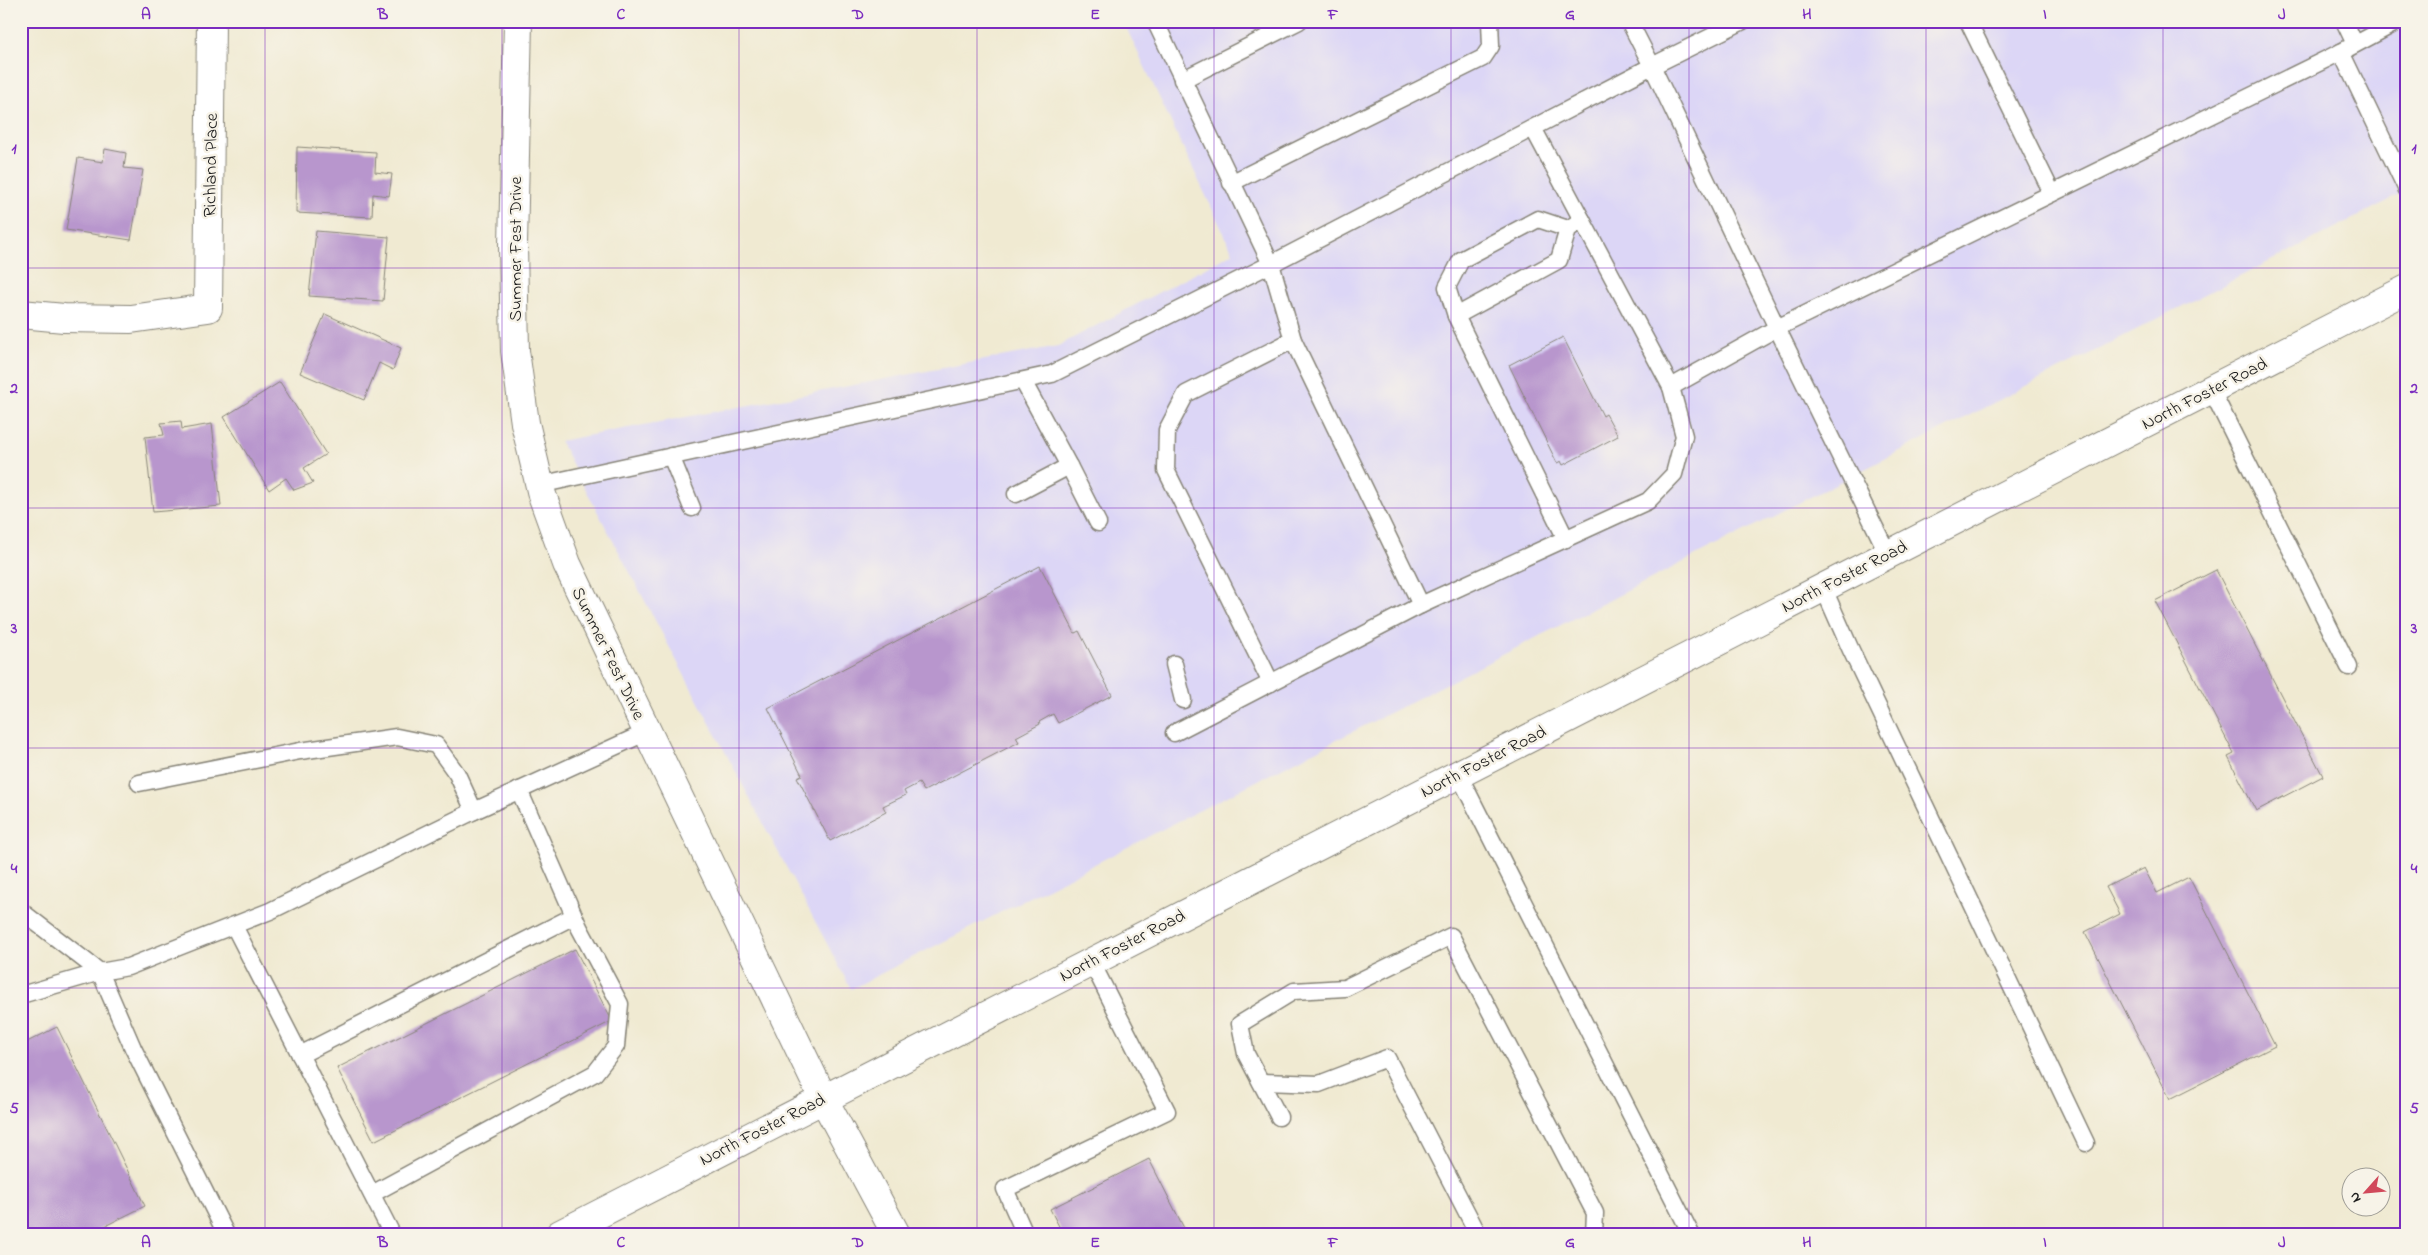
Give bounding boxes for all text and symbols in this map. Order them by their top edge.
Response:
text: A [141,3,151,27]
text: B [377,3,389,27]
text: C [617,3,626,27]
text: D [851,3,864,27]
text: E [1090,3,1100,27]
text: F [1327,3,1339,27]
text: G [1565,3,1575,27]
text: H [1802,3,1812,27]
text: I [2043,3,2047,27]
text: J [2278,3,2286,27]
street label: Richland Place [198,112,226,217]
text: 1 [11,137,17,161]
text: 1 [2411,137,2417,161]
street label: Summer Fest Drive [504,176,530,321]
street label: North Foster Road [2137,352,2272,438]
text: 2 [9,377,18,401]
text: 2 [2409,377,2418,401]
street label: North Foster Road [1777,535,1912,621]
street label: Summer Fest Drive [564,583,651,726]
text: 3 [10,617,18,641]
text: 3 [2410,617,2418,641]
street label: North Foster Road [1416,720,1551,806]
text: 4 [10,857,18,881]
text: 4 [2410,857,2418,881]
street label: North Foster Road [1055,904,1190,990]
street label: North Foster Road [695,1088,830,1174]
text: 5 [9,1097,19,1121]
text: 5 [2409,1097,2419,1121]
north arrow [2340,1168,2390,1218]
text: N [2344,1188,2367,1206]
text: A [141,1231,151,1255]
text: B [377,1231,389,1255]
text: C [617,1231,626,1255]
text: D [851,1231,864,1255]
text: E [1090,1231,1100,1255]
text: F [1327,1231,1339,1255]
text: G [1565,1231,1575,1255]
text: H [1802,1231,1812,1255]
text: I [2043,1231,2047,1255]
text: J [2278,1231,2286,1255]

